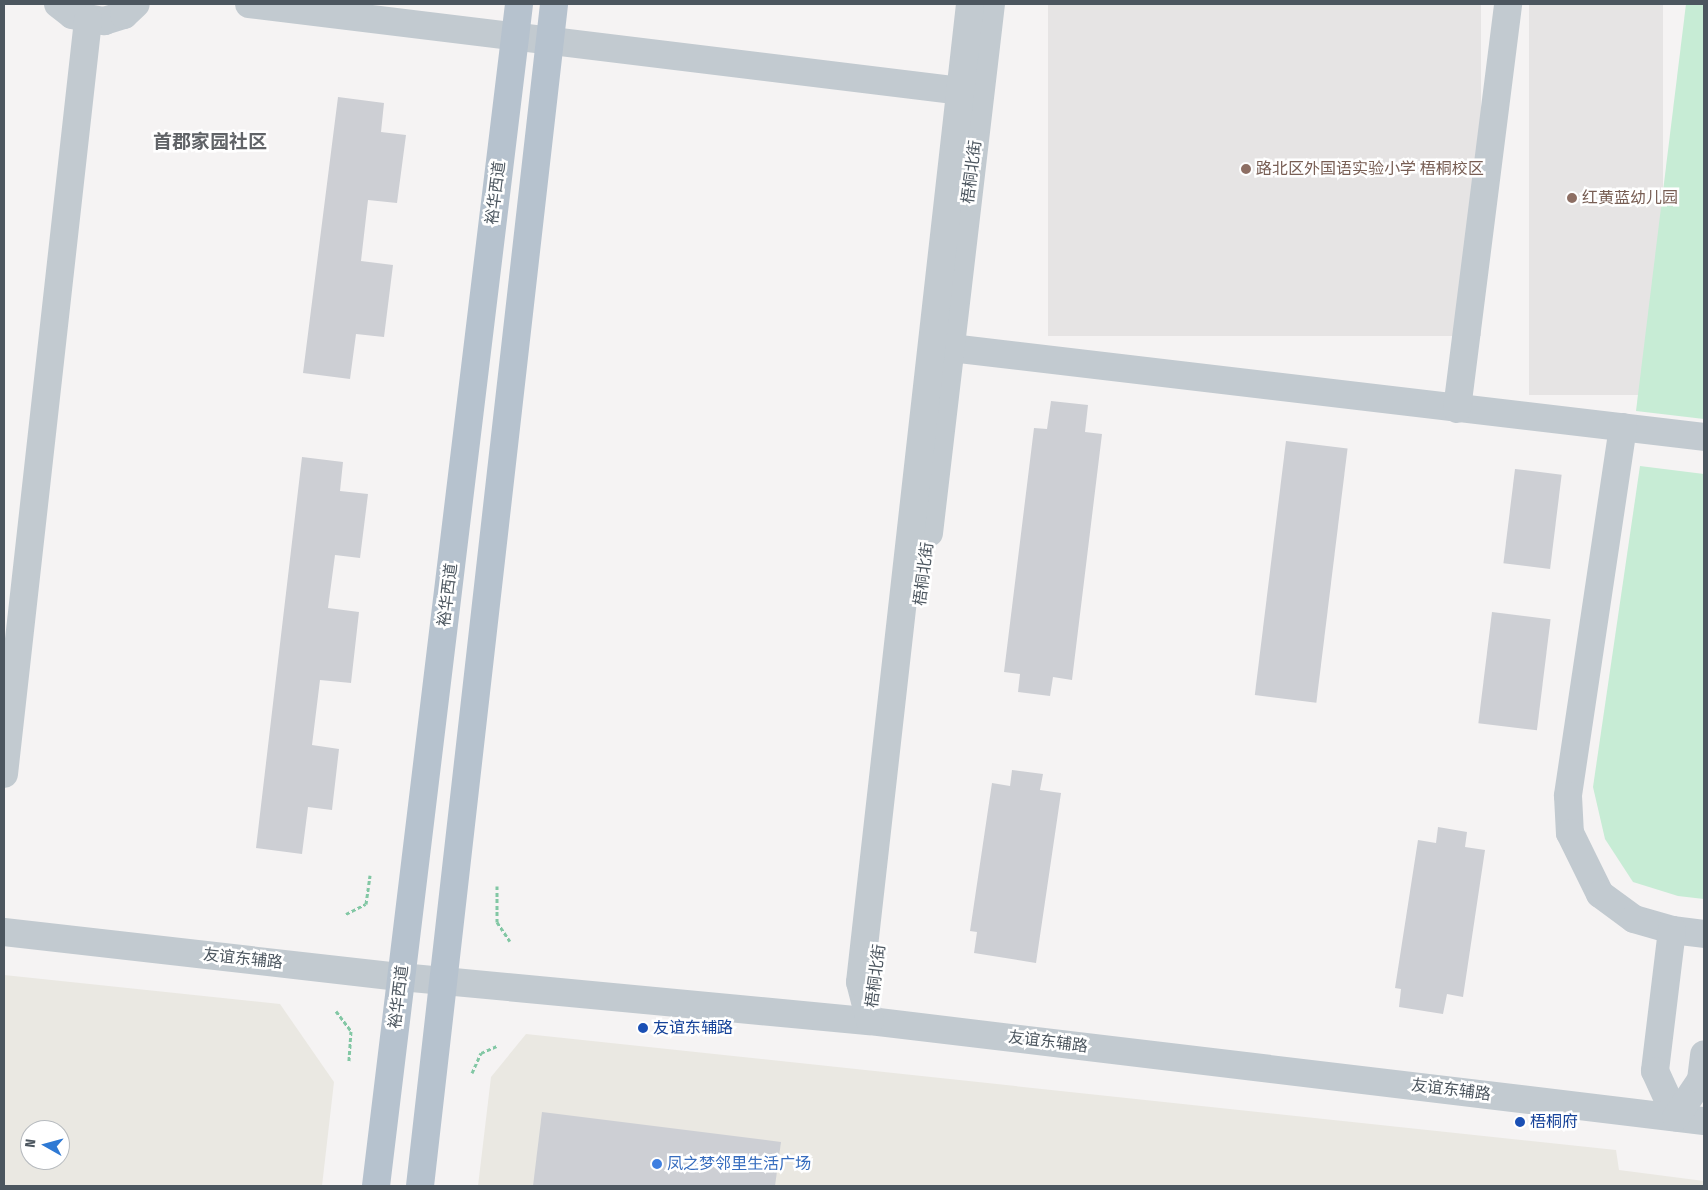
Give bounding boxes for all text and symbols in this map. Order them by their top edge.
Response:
district label: 首郡家园社区 [153,131,267,153]
street label: 梧桐北街 [959,139,985,205]
place label: 路北区外国语实验小学 梧桐校区 [1256,159,1484,179]
street label: 裕华西道 [483,160,509,226]
marker: 路北区外国语实验小学 梧桐校区 [1240,163,1252,175]
place label: 红黄蓝幼儿园 [1582,188,1678,208]
marker: 红黄蓝幼儿园 [1566,192,1578,204]
street label: 梧桐北街 [911,541,937,607]
street label: 裕华西道 [435,562,461,628]
street label: 梧桐北街 [863,943,889,1009]
street label: 友谊东辅路 [202,945,284,973]
street label: 裕华西道 [386,964,412,1030]
place label: 友谊东辅路 [653,1018,733,1038]
marker: 友谊东辅路 [637,1022,649,1034]
street label: 友谊东辅路 [1007,1028,1089,1056]
street label: 友谊东辅路 [1410,1076,1492,1104]
place label: 梧桐府 [1530,1112,1578,1132]
marker: 梧桐府 [1514,1116,1526,1128]
north arrow [20,1120,70,1170]
text: N [22,1138,40,1148]
place label: 凤之梦邻里生活广场 [667,1154,811,1174]
marker: 凤之梦邻里生活广场 [651,1158,663,1170]

